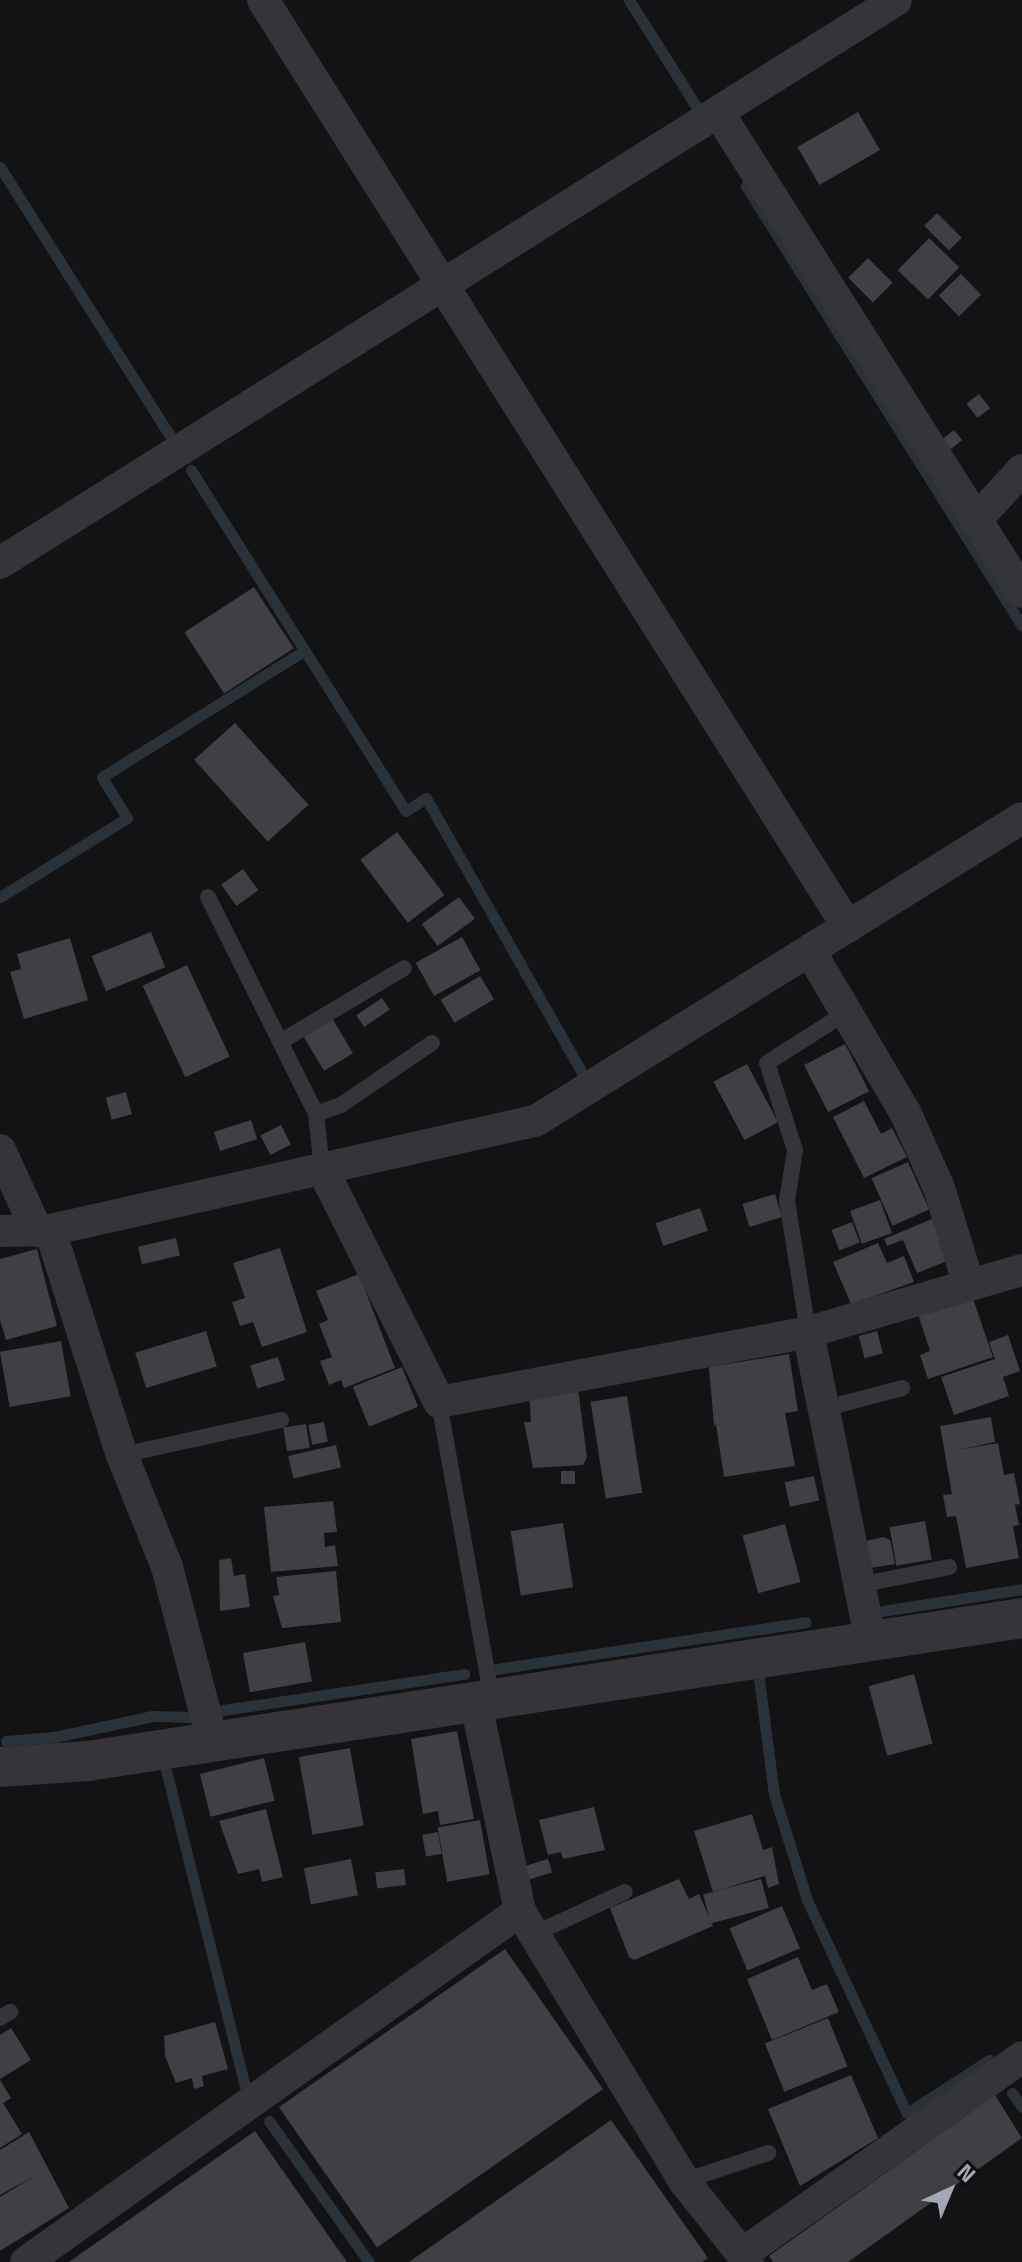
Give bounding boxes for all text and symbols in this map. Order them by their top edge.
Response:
north arrow [910,2150,990,2230]
text: N [949,2155,984,2190]

